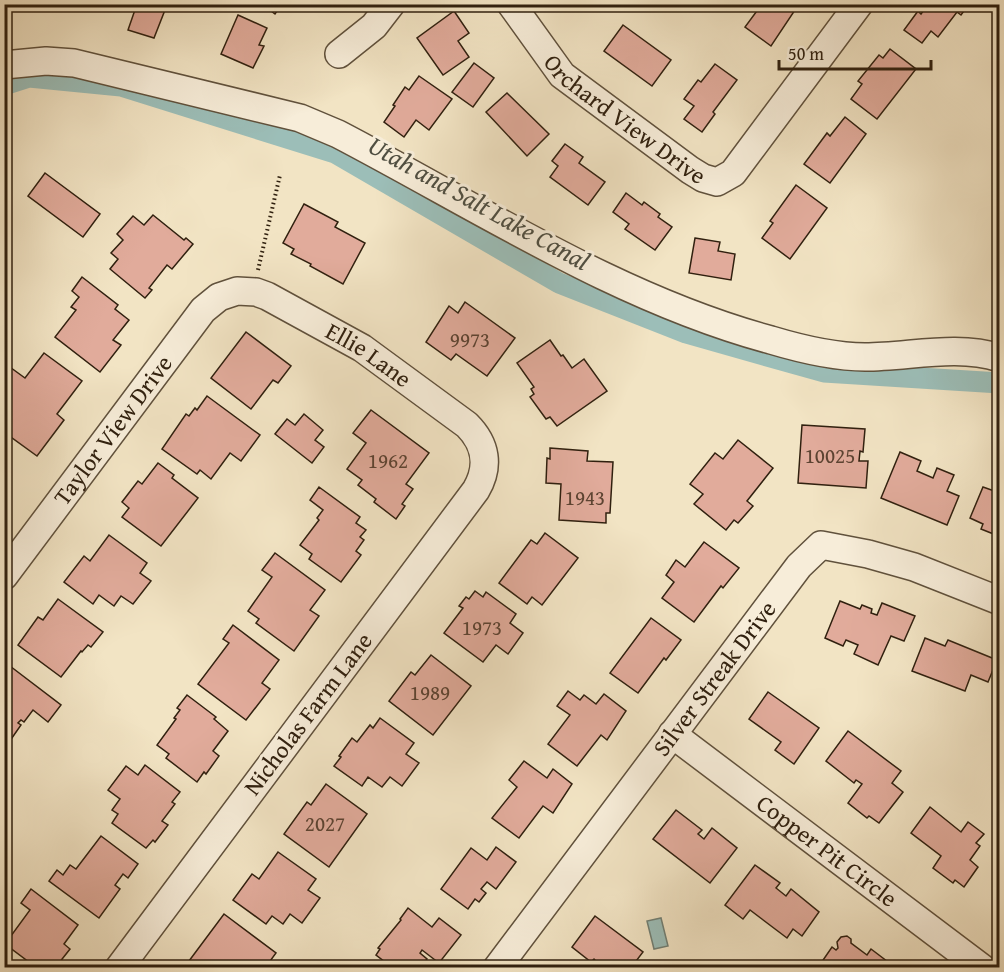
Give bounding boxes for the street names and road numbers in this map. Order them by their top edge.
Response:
street label: Orchard View Drive [535,47,713,193]
street label: Ellie Lane [319,313,419,396]
street label: Taylor View Drive [45,347,181,512]
street label: Silver Streak Drive [644,593,784,763]
street label: Nicholas Farm Lane [235,625,381,802]
street label: Copper Pit Circle [749,786,905,915]

